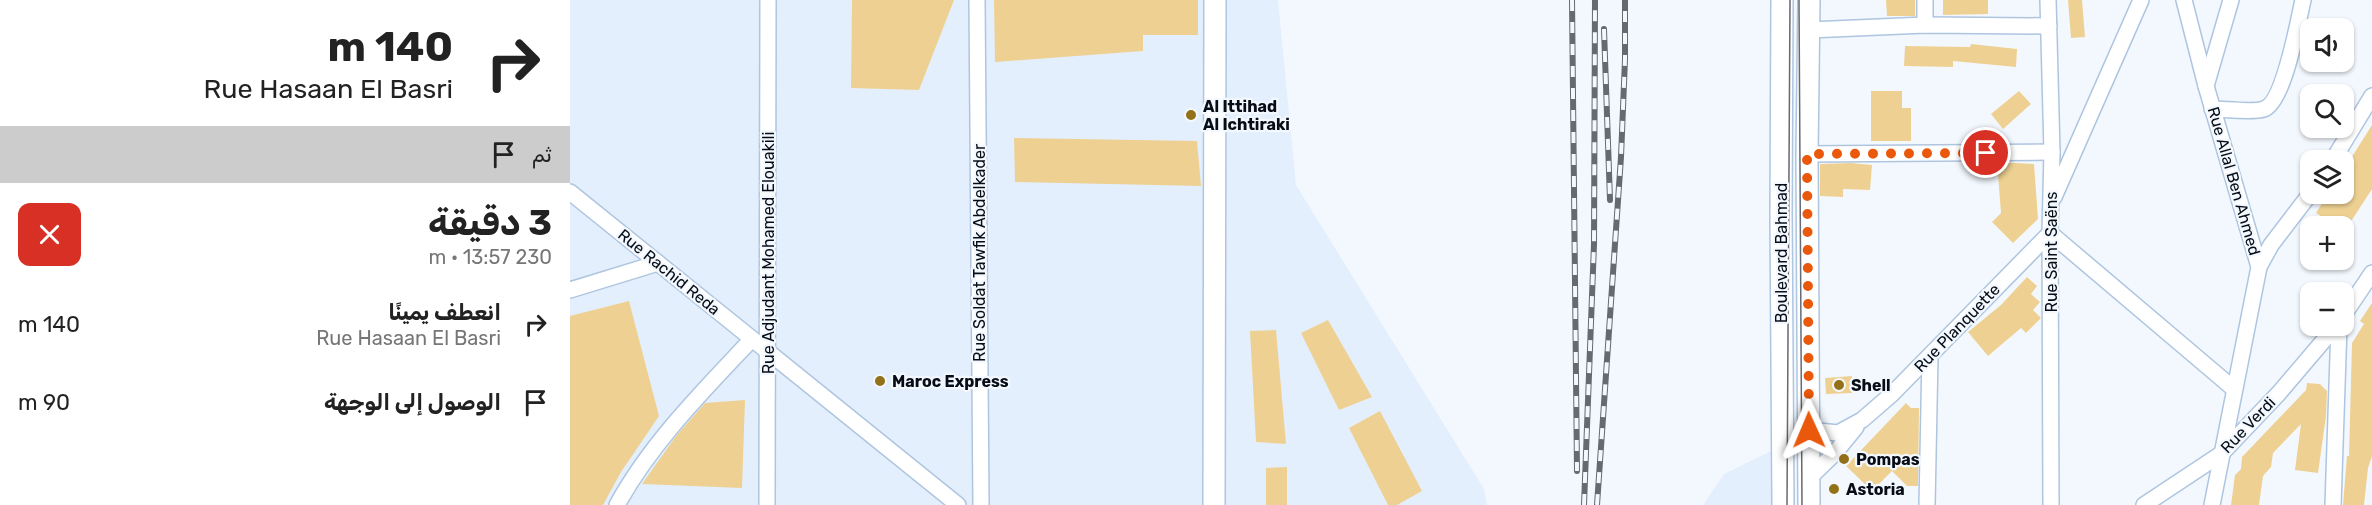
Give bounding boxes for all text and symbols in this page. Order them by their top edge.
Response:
map controls [2300,18,2354,336]
button: sound [2300,18,2354,72]
text: 140 m [327,22,453,72]
icon: right [474,24,552,102]
text: Rue Hasaan El Basri [204,73,453,105]
button: search [2300,84,2354,138]
place label: Al Ittihad Al Ichtiraki [1203,97,1290,134]
street label: Rue Allal Ben Ahmed [2204,104,2264,258]
marker: Al Ittihad Al Ichtiraki [1184,108,1198,122]
pin [1960,127,2011,178]
street label: Rue Adjudant Mohamed Elouakili [759,132,778,374]
icon: arrive [1969,136,2002,169]
icon: arrive [487,138,520,171]
text: ثم [532,141,552,168]
street label: Rue Soldat Tawfik Abdelkader [970,144,989,362]
button: layers [2300,150,2354,204]
street label: Boulevard Bahmad [1772,183,1791,323]
street label: Rue Saint Saëns [2042,191,2061,313]
text: 3 دقيقة [428,201,552,244]
button: close [18,203,81,266]
button: + [2300,216,2354,270]
street label: Rue Rachid Reda [614,225,724,319]
text: 230 m · 13:57 [429,245,552,269]
street label: Rue Planquette [1910,280,2004,376]
button: − [2300,282,2354,336]
text: انعطف يمينًا [388,299,501,326]
icon: right [519,308,552,341]
text: 140 m [18,311,80,338]
text: Rue Hasaan El Basri [316,326,501,350]
place label: Maroc Express [892,372,1009,391]
marker: Maroc Express [873,374,887,388]
place label: Shell [1851,376,1891,395]
marker: Shell [1832,378,1846,392]
icon: arrive [519,386,552,419]
text: 90 m [18,389,70,416]
text: الوصول إلى الوجهة [324,389,501,416]
street label: Rue Verdi [2217,393,2279,457]
position arrow [1777,398,1841,462]
place label: Pompas [1856,450,1920,469]
marker: Pompas [1837,452,1851,466]
place label: Astoria [1846,480,1905,499]
marker: Astoria [1827,482,1841,496]

